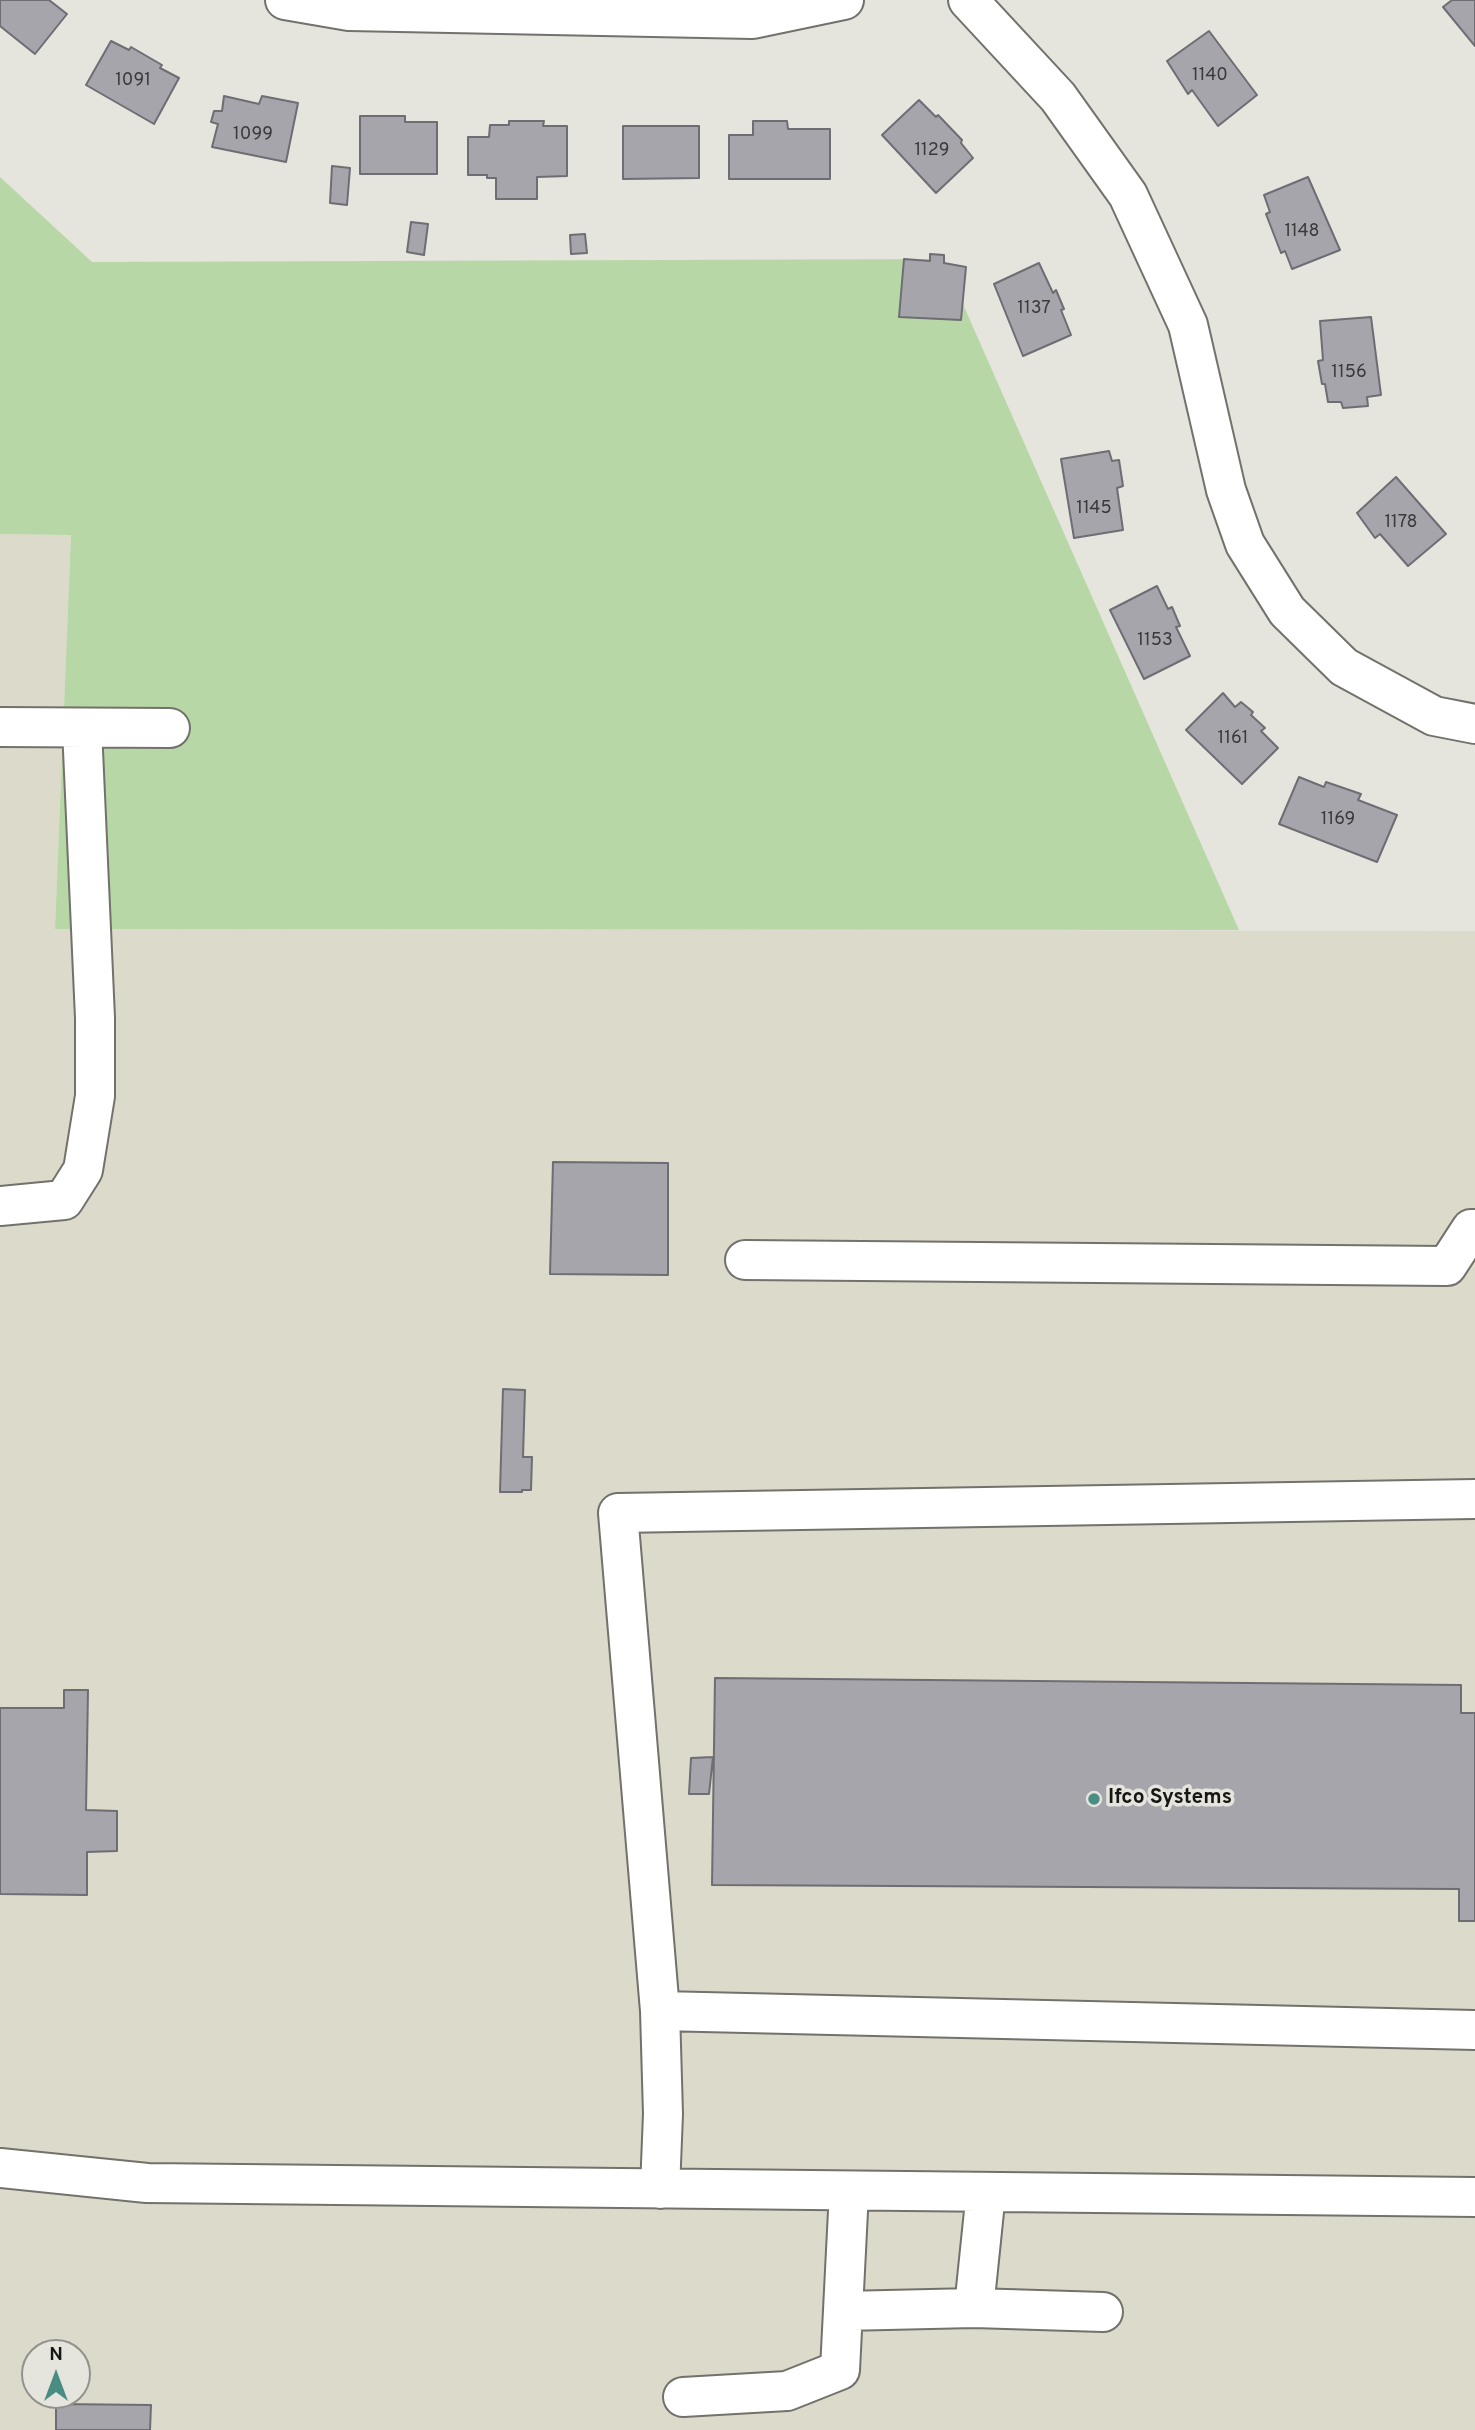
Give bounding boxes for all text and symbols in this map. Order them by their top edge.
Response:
house number: 1140 [1192,65,1228,87]
house number: 1091 [115,70,151,92]
house number: 1099 [233,124,273,146]
house number: 1129 [914,140,950,162]
house number: 1148 [1284,221,1320,243]
house number: 1137 [1017,298,1051,320]
house number: 1156 [1331,362,1367,384]
house number: 1145 [1076,498,1112,520]
house number: 1178 [1384,512,1418,534]
house number: 1153 [1137,630,1173,652]
house number: 1161 [1218,728,1248,750]
house number: 1169 [1321,809,1355,831]
place label: Ifco Systems [1108,1786,1232,1812]
marker: Ifco Systems [1086,1791,1102,1807]
north arrow [21,2339,91,2409]
text: N [49,2343,63,2367]

